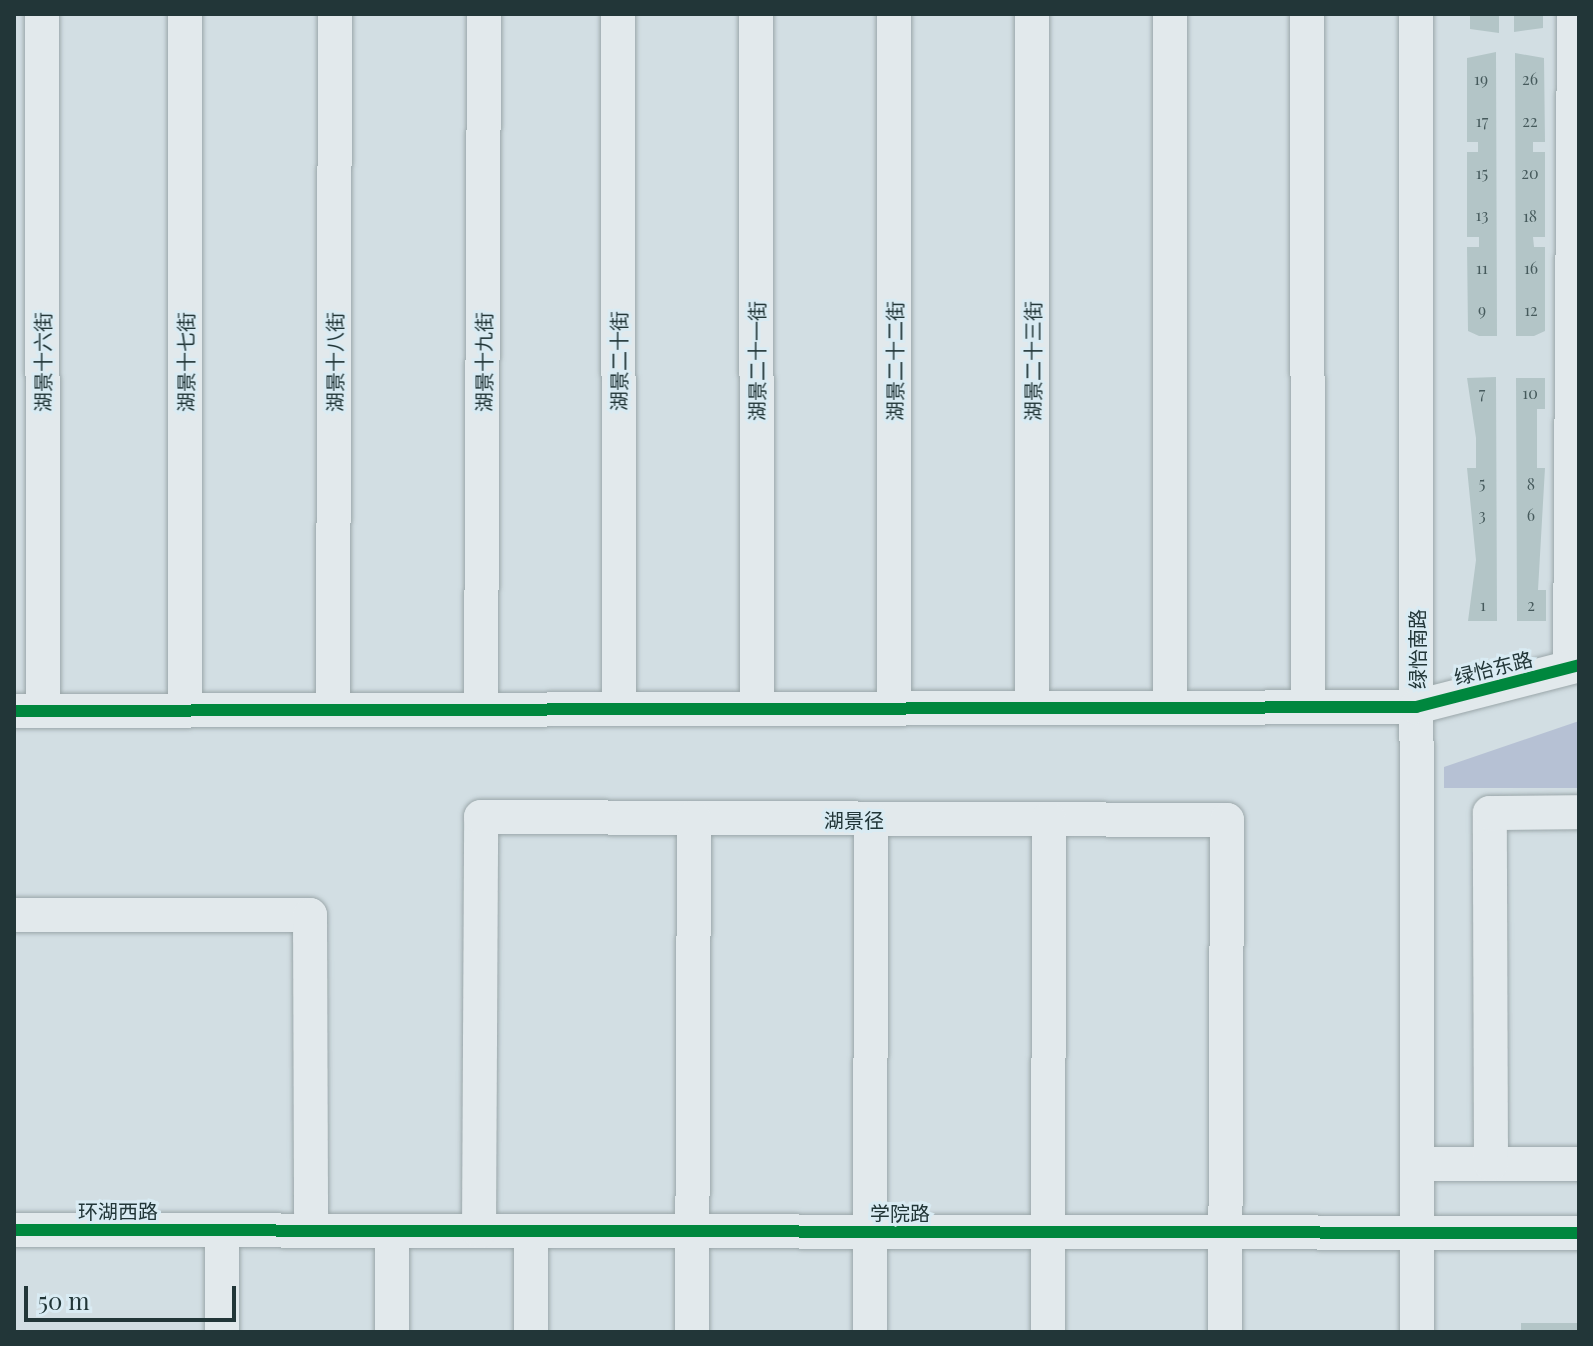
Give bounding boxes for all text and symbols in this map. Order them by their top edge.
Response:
house number: 19 [1474,69,1488,89]
house number: 26 [1522,69,1538,89]
house number: 17 [1476,111,1488,131]
house number: 22 [1522,111,1538,131]
house number: 15 [1476,163,1488,183]
house number: 20 [1521,163,1539,183]
house number: 13 [1476,205,1488,225]
house number: 18 [1523,206,1537,226]
house number: 11 [1476,258,1488,278]
house number: 16 [1524,258,1538,278]
house number: 9 [1478,300,1486,320]
house number: 12 [1524,300,1538,320]
street label: 湖景二十一街 [744,301,768,421]
street label: 湖景二十二街 [882,301,906,421]
street label: 湖景二十三街 [1020,301,1044,421]
street label: 湖景二十街 [606,311,630,411]
street label: 湖景十六街 [30,312,54,412]
street label: 湖景十七街 [173,312,197,412]
street label: 湖景十八街 [322,312,346,412]
street label: 湖景十九街 [471,312,495,412]
house number: 7 [1479,383,1485,403]
house number: 10 [1522,383,1538,403]
house number: 5 [1479,473,1485,493]
house number: 8 [1527,474,1535,494]
house number: 3 [1478,505,1486,525]
house number: 6 [1527,505,1535,525]
house number: 1 [1480,595,1486,615]
house number: 2 [1527,595,1535,615]
street label: 绿怡南路 [1404,609,1428,689]
street label: 绿怡东路 [1451,646,1535,688]
street label: 湖景径 [824,807,884,831]
street label: 环湖西路 [78,1198,158,1222]
street label: 学院路 [870,1200,930,1224]
scale bar [28,1270,240,1320]
text: 50 m [38,1284,90,1316]

